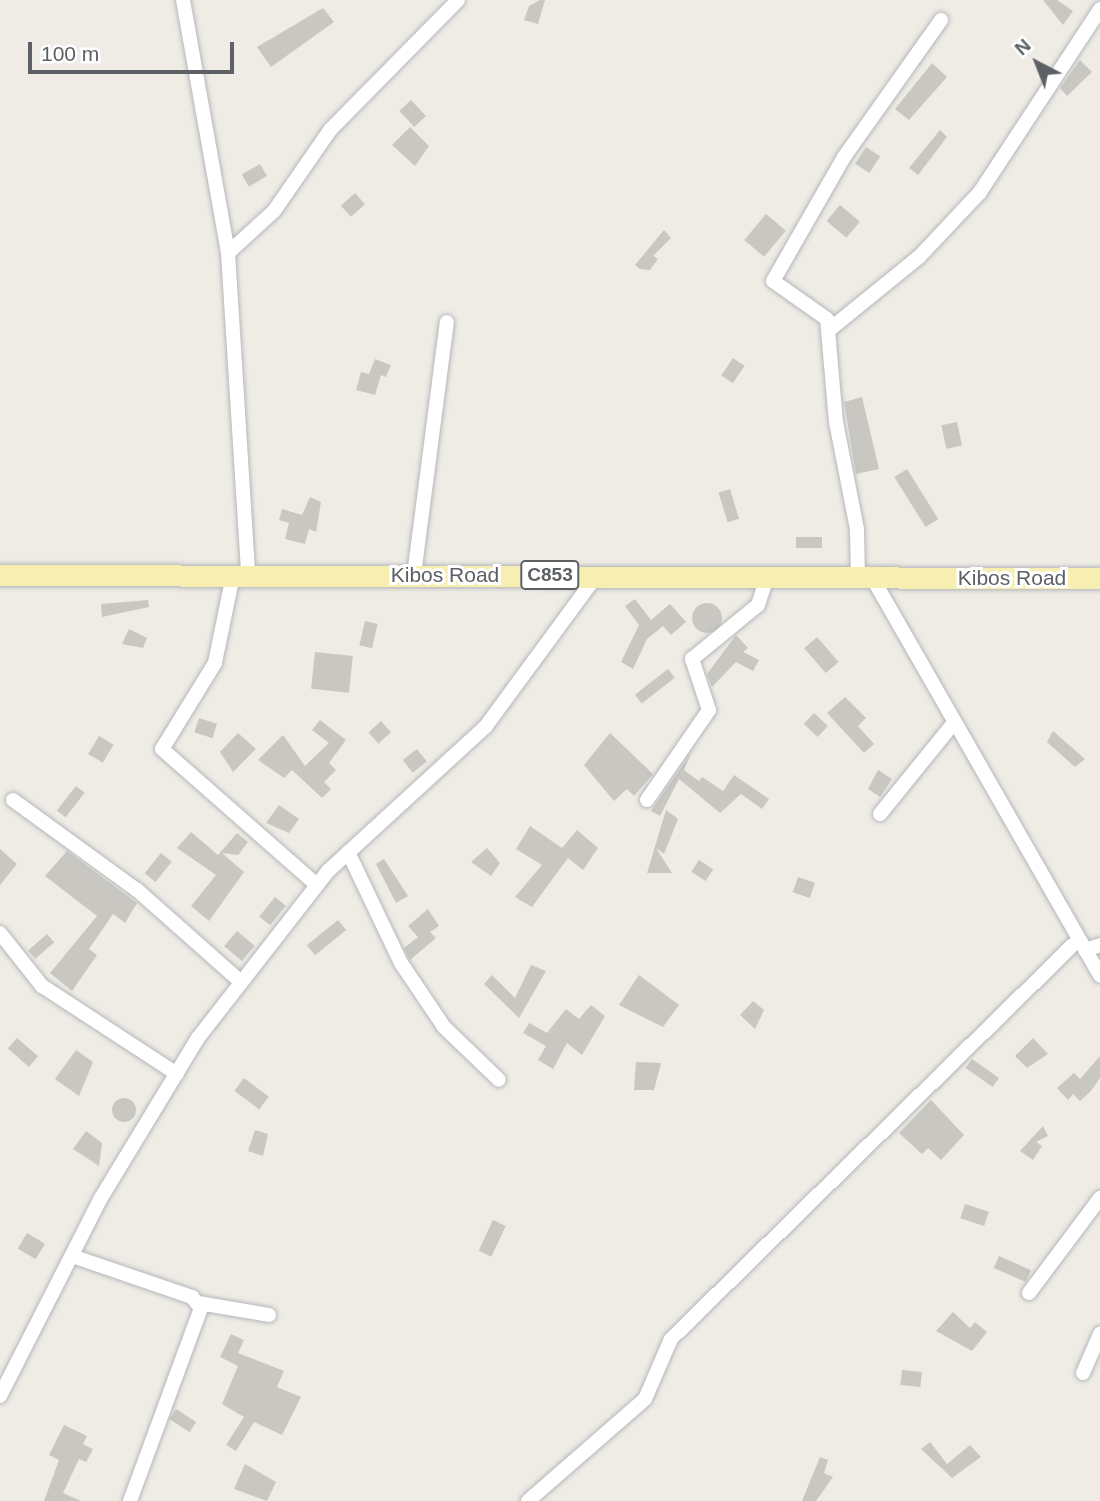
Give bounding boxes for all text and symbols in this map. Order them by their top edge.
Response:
scale bar [32,28,238,72]
north arrow [1002,28,1072,98]
text: N [1010,35,1035,59]
text: 100 m [41,42,99,65]
road number: C853 [520,560,580,590]
street label: Kibos Road [391,562,499,588]
street label: Kibos Road [958,565,1066,591]

